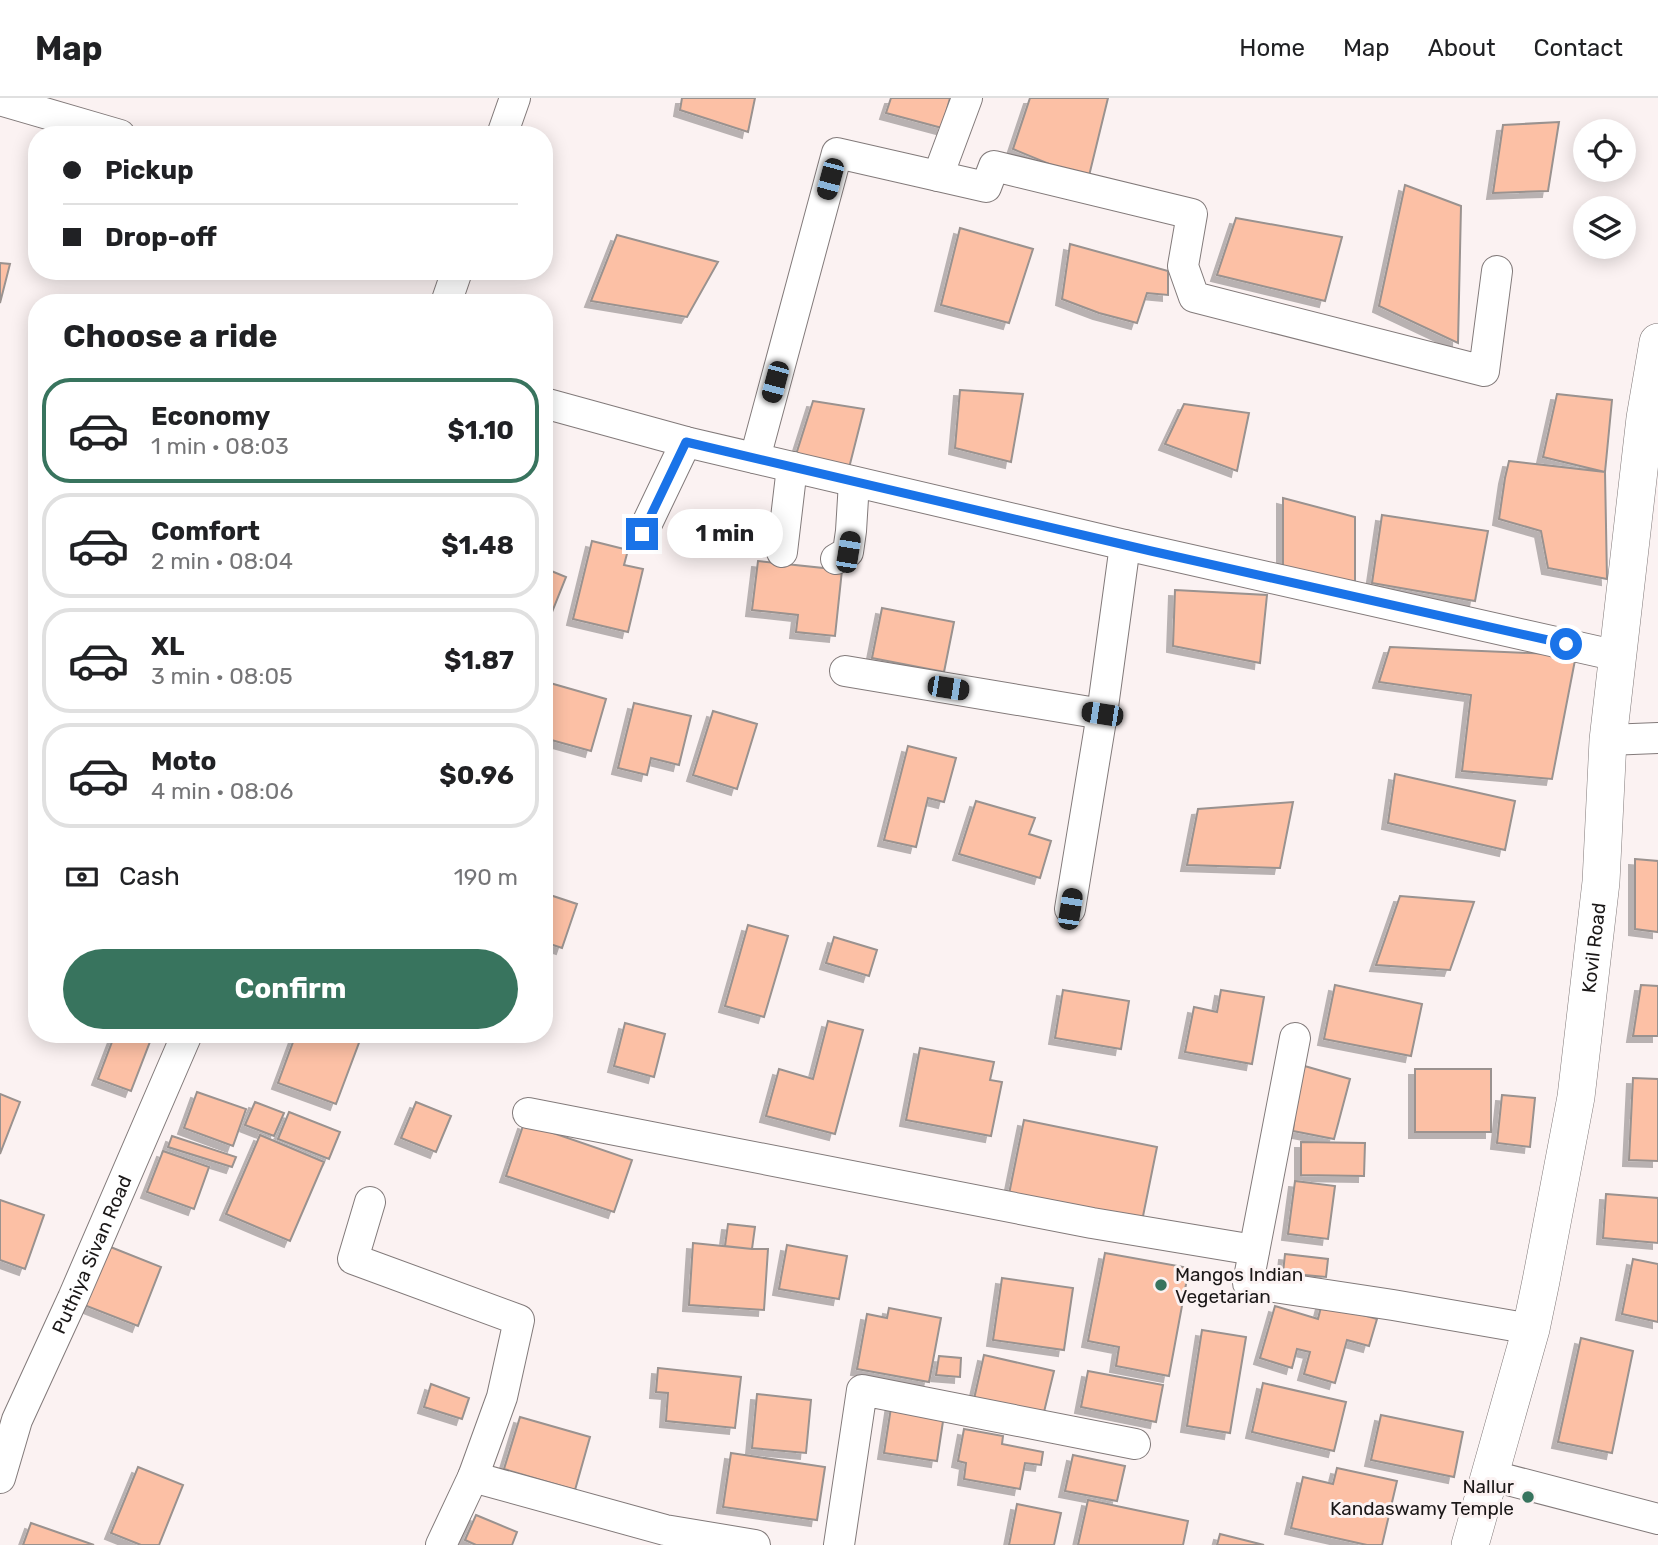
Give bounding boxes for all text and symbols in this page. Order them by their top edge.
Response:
text: Map [35,29,103,68]
text: Home [1239,34,1305,62]
text: Map [1343,34,1390,62]
text: About [1428,34,1496,62]
text: Contact [1534,34,1623,62]
map controls [1573,119,1636,259]
button: locate [1573,119,1636,182]
text: Pickup [105,155,194,186]
car [815,156,846,202]
button: layers [1573,196,1636,259]
text: Drop-off [105,222,217,253]
text: Choose a ride [63,317,277,355]
car [760,359,791,405]
icon: car [67,399,130,462]
text: Economy [151,401,270,432]
text: $1.10 [447,415,514,446]
text: 1 min · 08:03 [151,432,289,460]
callout: 1 min [666,510,782,558]
icon: car [67,514,130,577]
text: Comfort [151,516,260,547]
route end [626,518,658,550]
text: 1 min [696,519,754,547]
text: $1.48 [441,530,514,561]
car [835,530,862,574]
text: 2 min · 08:04 [151,547,293,575]
route start [1550,628,1582,660]
icon: car [67,629,130,692]
text: XL [151,631,184,662]
text: $1.87 [444,645,514,676]
text: 3 min · 08:05 [151,662,293,690]
car [926,674,971,702]
car [1080,700,1125,728]
icon: car [67,744,130,807]
text: Moto [151,746,216,777]
text: $0.96 [439,760,514,791]
text: 4 min · 08:06 [151,777,293,805]
icon: cash [63,858,101,896]
text: Cash [119,861,180,892]
text: 190 m [454,863,518,891]
car [1057,887,1084,931]
street label: Kovil Road [1577,901,1610,994]
button: Confirm [63,949,518,1029]
street label: Puthiya Sivan Road [47,1172,136,1337]
place label: Mangos Indian Vegetarian [1175,1263,1303,1308]
marker: Mangos Indian Vegetarian [1153,1277,1169,1293]
place label: Nallur Kandaswamy Temple [1330,1475,1515,1520]
marker: Nallur Kandaswamy Temple [1520,1489,1536,1505]

